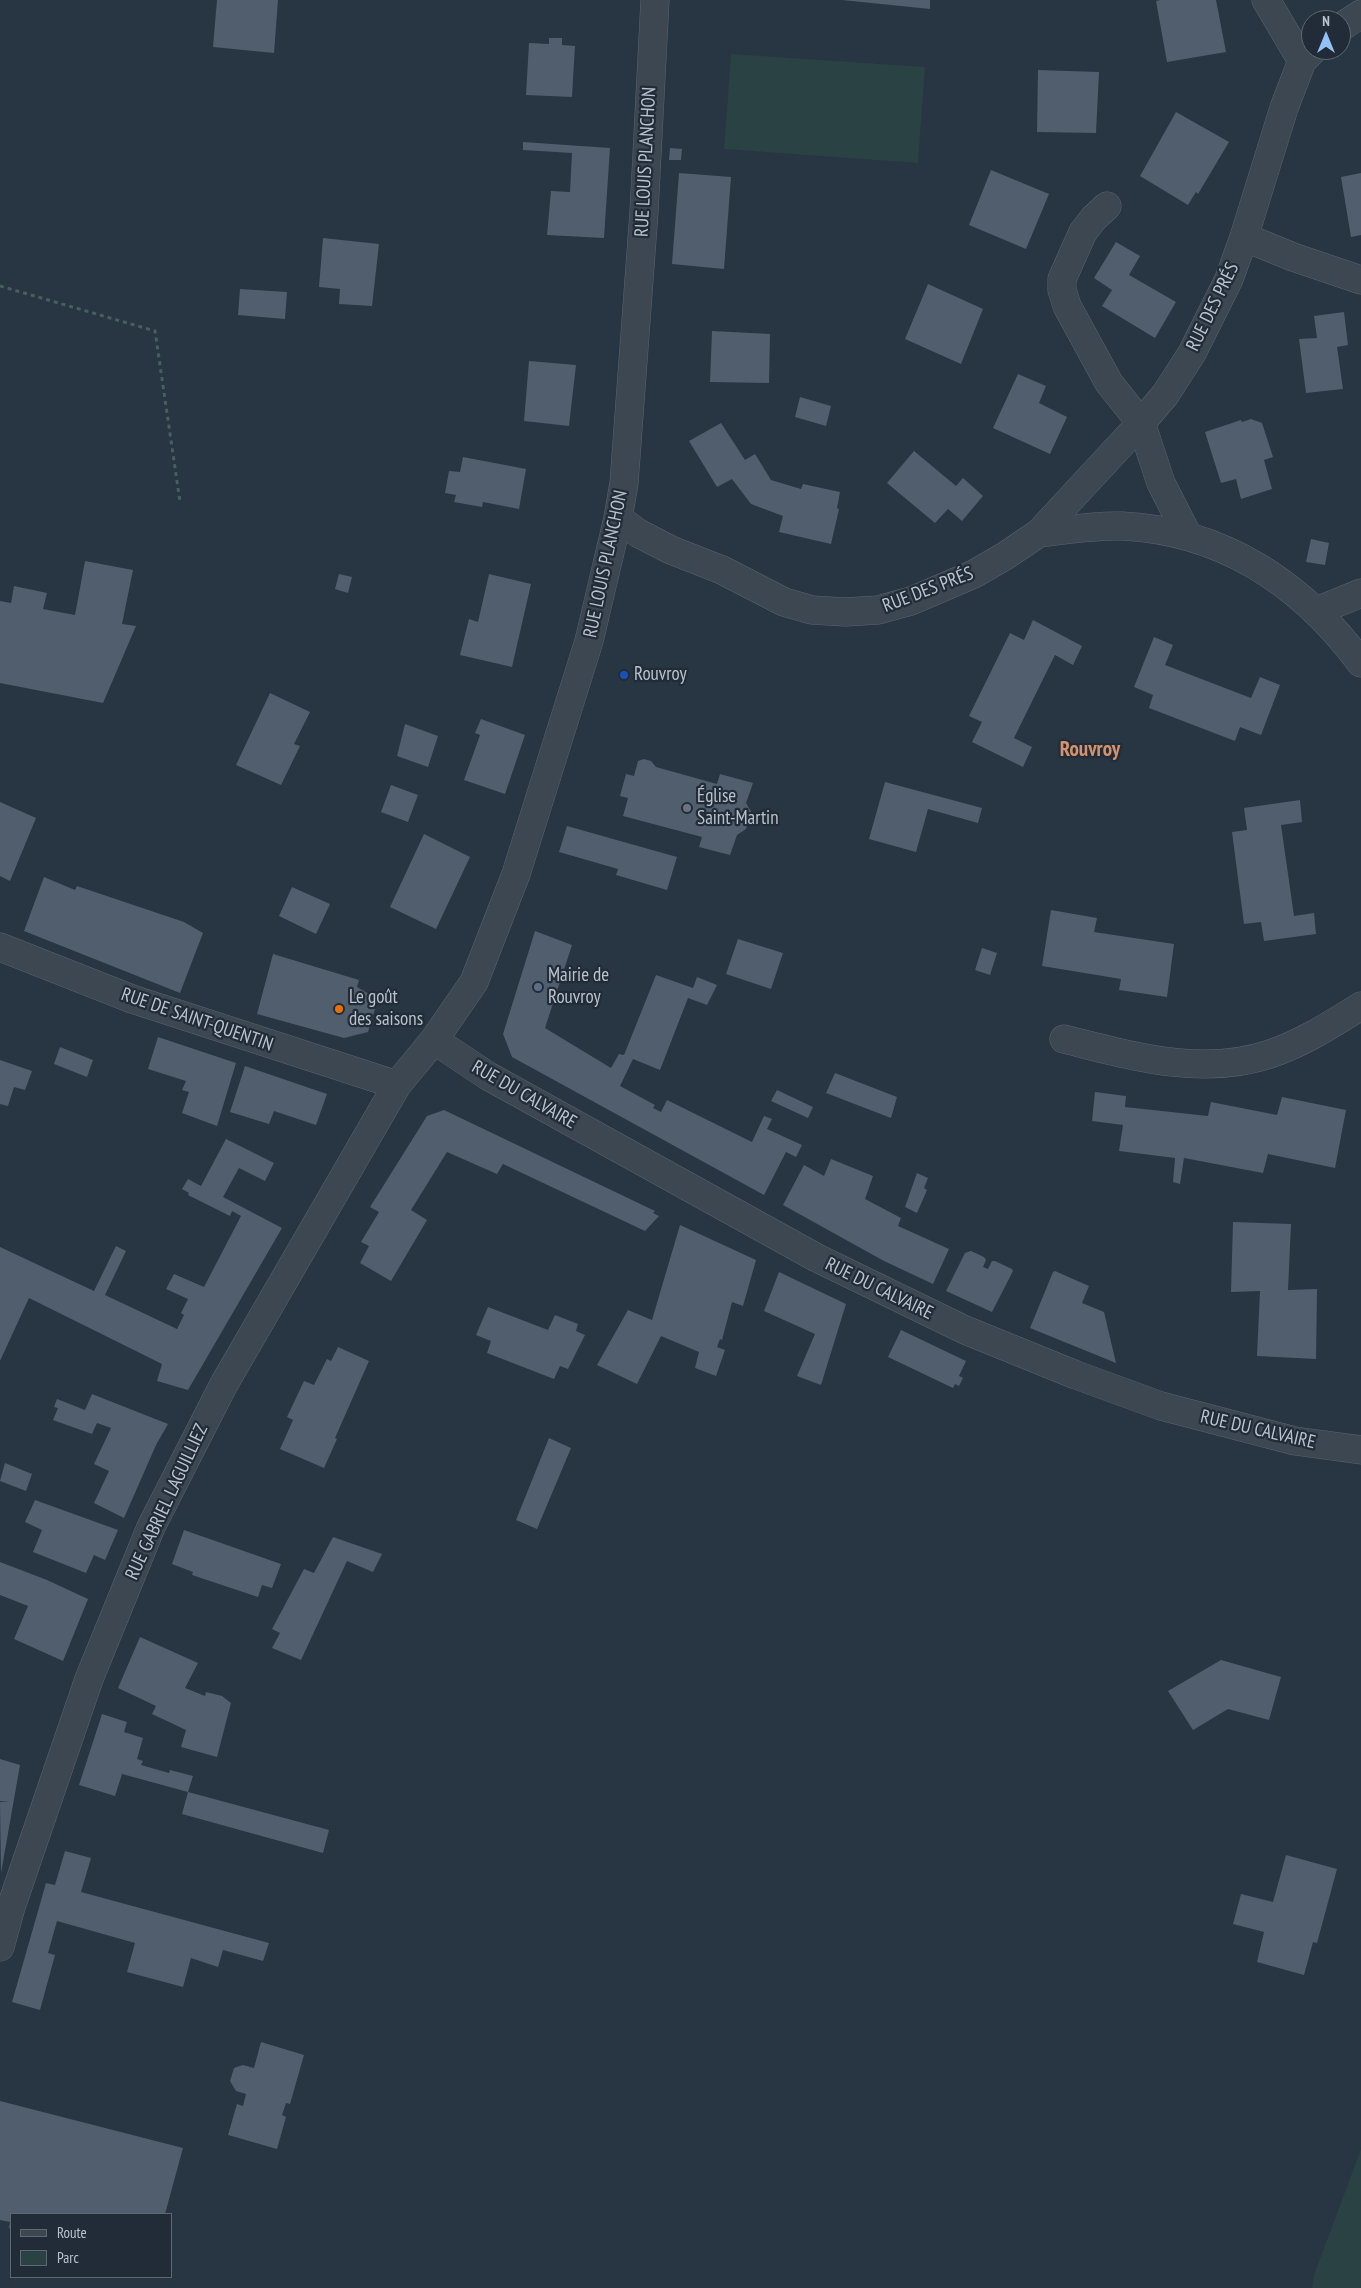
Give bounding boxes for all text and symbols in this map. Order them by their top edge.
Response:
north arrow [1301,10,1351,60]
text: N [1322,12,1330,30]
street label: RUE LOUIS PLANCHON [631,86,661,238]
street label: RUE DES PRÉS [1182,259,1244,355]
street label: RUE LOUIS PLANCHON [579,488,633,640]
street label: RUE DES PRÉS [879,562,977,618]
place label: Rouvroy [634,664,687,686]
marker: Rouvroy [618,669,630,681]
district label: Rouvroy [1060,737,1120,763]
place label: Église Saint-Martin [697,786,779,830]
marker: Église Saint-Martin [681,802,693,814]
place label: Mairie de Rouvroy [548,965,609,1009]
marker: Mairie de Rouvroy [532,981,544,993]
street label: RUE DE SAINT-QUENTIN [118,983,276,1057]
place label: Le goût des saisons [349,987,423,1031]
marker: Le goût des saisons [333,1003,345,1015]
street label: RUE DU CALVAIRE [467,1056,581,1134]
street label: RUE DU CALVAIRE [821,1253,937,1325]
street label: RUE DU CALVAIRE [1198,1406,1318,1454]
street label: RUE GABRIEL LAGUILLIEZ [121,1421,213,1583]
legend [10,2213,172,2278]
text: Route [57,2223,87,2242]
text: Parc [57,2248,79,2267]

